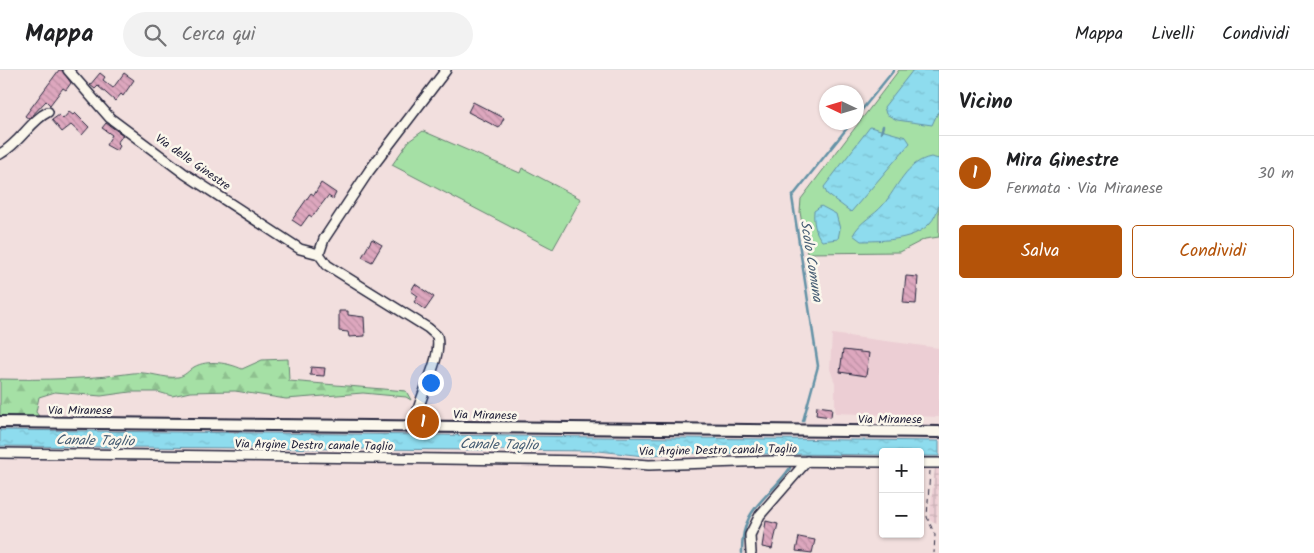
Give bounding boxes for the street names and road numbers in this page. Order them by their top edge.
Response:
street label: Via delle Ginestre [151,129,235,196]
street label: Via Miranese [48,401,113,420]
street label: Via Miranese [453,405,518,426]
street label: Via Miranese [858,410,923,429]
street label: Via Argine Destro canale Taglio [235,435,393,456]
street label: Via Argine Destro canale Taglio [639,440,797,461]

